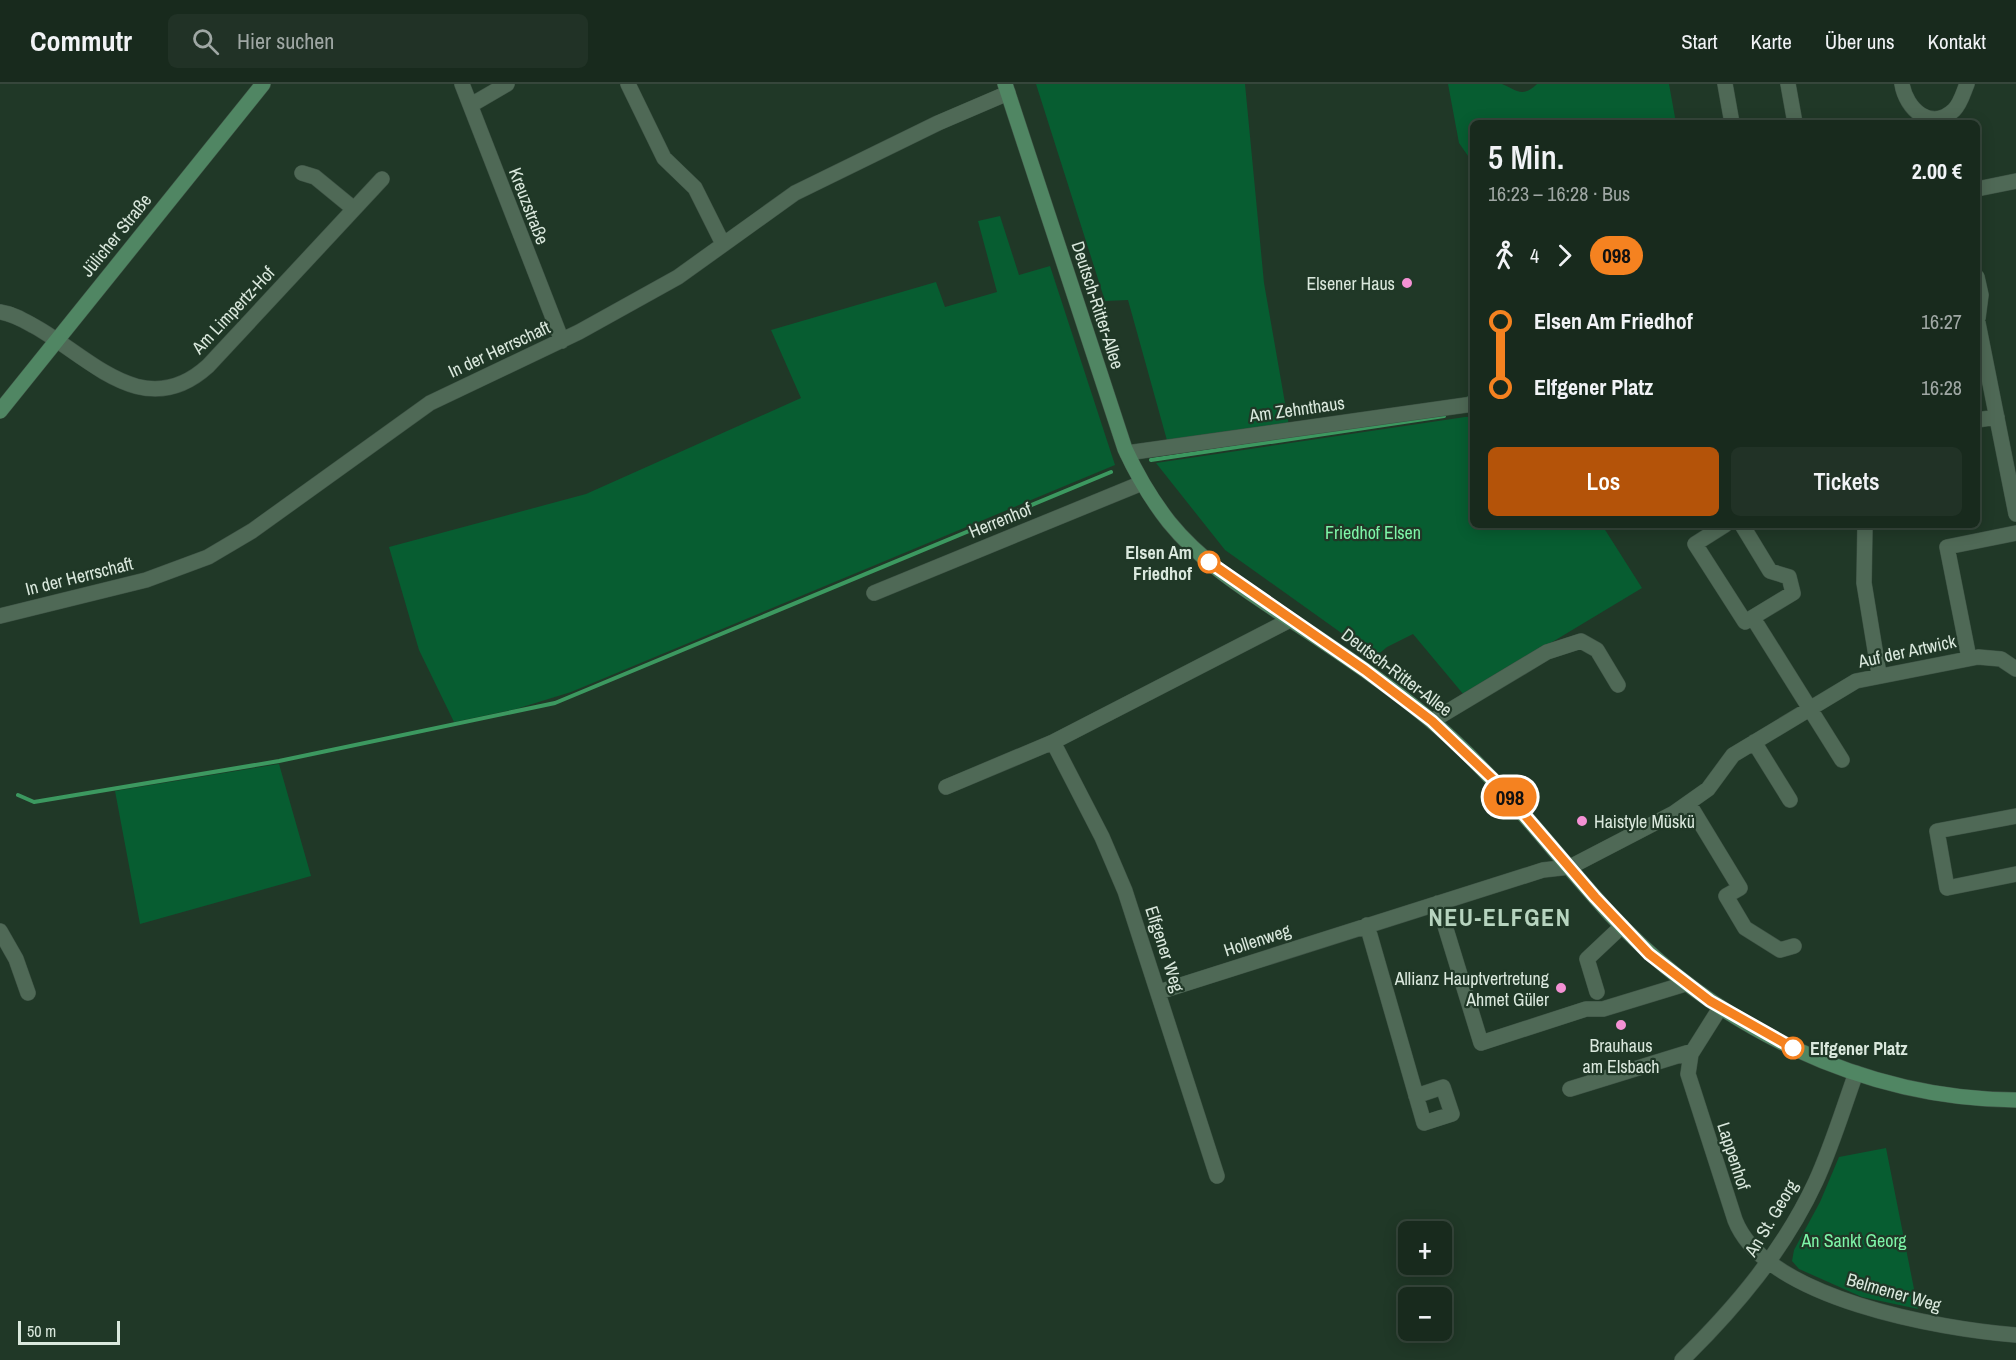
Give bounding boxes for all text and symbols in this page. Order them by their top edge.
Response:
search box [168,14,588,68]
text: Commutr [30,22,132,60]
icon: search [189,25,222,58]
text: Hier suchen [237,26,334,56]
text: Start [1681,27,1718,56]
text: Karte [1751,27,1792,56]
text: Über uns [1825,27,1895,56]
text: Kontakt [1928,27,1986,56]
text: 5 Min. [1488,135,1564,179]
text: 2.00 € [1912,156,1962,186]
street label: Kreuzstraße [503,164,555,248]
text: 16:23 – 16:28 · Bus [1488,180,1630,207]
street label: Jülicher Straße [75,188,157,282]
street label: Deutsch-Ritter-Allee [1066,238,1130,372]
icon: walk [1488,239,1521,272]
icon: forward [1548,239,1581,272]
text: 098 [1602,241,1631,270]
text: 4 [1530,242,1539,269]
street label: Am Limpertz-Hof [185,260,281,360]
place label: Elsener Haus [1306,271,1395,296]
marker: Elsener Haus [1400,276,1414,290]
text: Elsen Am Friedhof [1534,306,1693,336]
text: 16:27 [1921,308,1962,335]
street label: In der Herrschaft [444,314,554,384]
text: Elfgener Platz [1534,372,1653,402]
text: 16:28 [1921,374,1962,401]
street label: Am Zehnthaus [1247,390,1346,428]
button: Los [1488,447,1719,516]
button: Tickets [1731,447,1962,516]
street label: Herrenhof [965,496,1036,544]
park label: Friedhof Elsen [1325,520,1421,545]
place label: Elsen Am Friedhof [1125,540,1192,586]
street label: In der Herrschaft [23,551,135,601]
marker: Elsen Am Friedhof [1198,551,1220,573]
street label: Deutsch-Ritter-Allee [1336,622,1458,722]
street label: Auf der Artwick [1855,628,1959,674]
line badge: 098 [1476,778,1544,816]
text: 098 [1496,783,1524,812]
place label: Haistyle Müskü [1594,809,1695,834]
marker: Haistyle Müskü [1575,814,1589,828]
district label: NEU-ELFGEN [1429,901,1571,933]
street label: Elfgener Weg [1139,903,1191,996]
street label: Hollenweg [1220,917,1294,963]
place label: Allianz Hauptvertretung Ahmet Güler [1394,966,1550,1012]
marker: Allianz Hauptvertretung Ahmet Güler [1554,981,1568,995]
marker: Brauhaus am Elsbach [1614,1018,1628,1032]
place label: Brauhaus am Elsbach [1582,1033,1660,1079]
place label: Elfgener Platz [1810,1036,1908,1061]
marker: Elfgener Platz [1782,1037,1804,1059]
street label: Lappenhof [1711,1119,1757,1194]
street label: An St. Georg [1738,1174,1804,1262]
map controls [1398,1221,1452,1341]
button: + [1398,1221,1452,1275]
park label: An Sankt Georg [1800,1228,1907,1253]
street label: Belmener Weg [1844,1267,1945,1318]
button: − [1398,1287,1452,1341]
scale bar [18,1318,120,1346]
text: 50 m [27,1320,56,1342]

